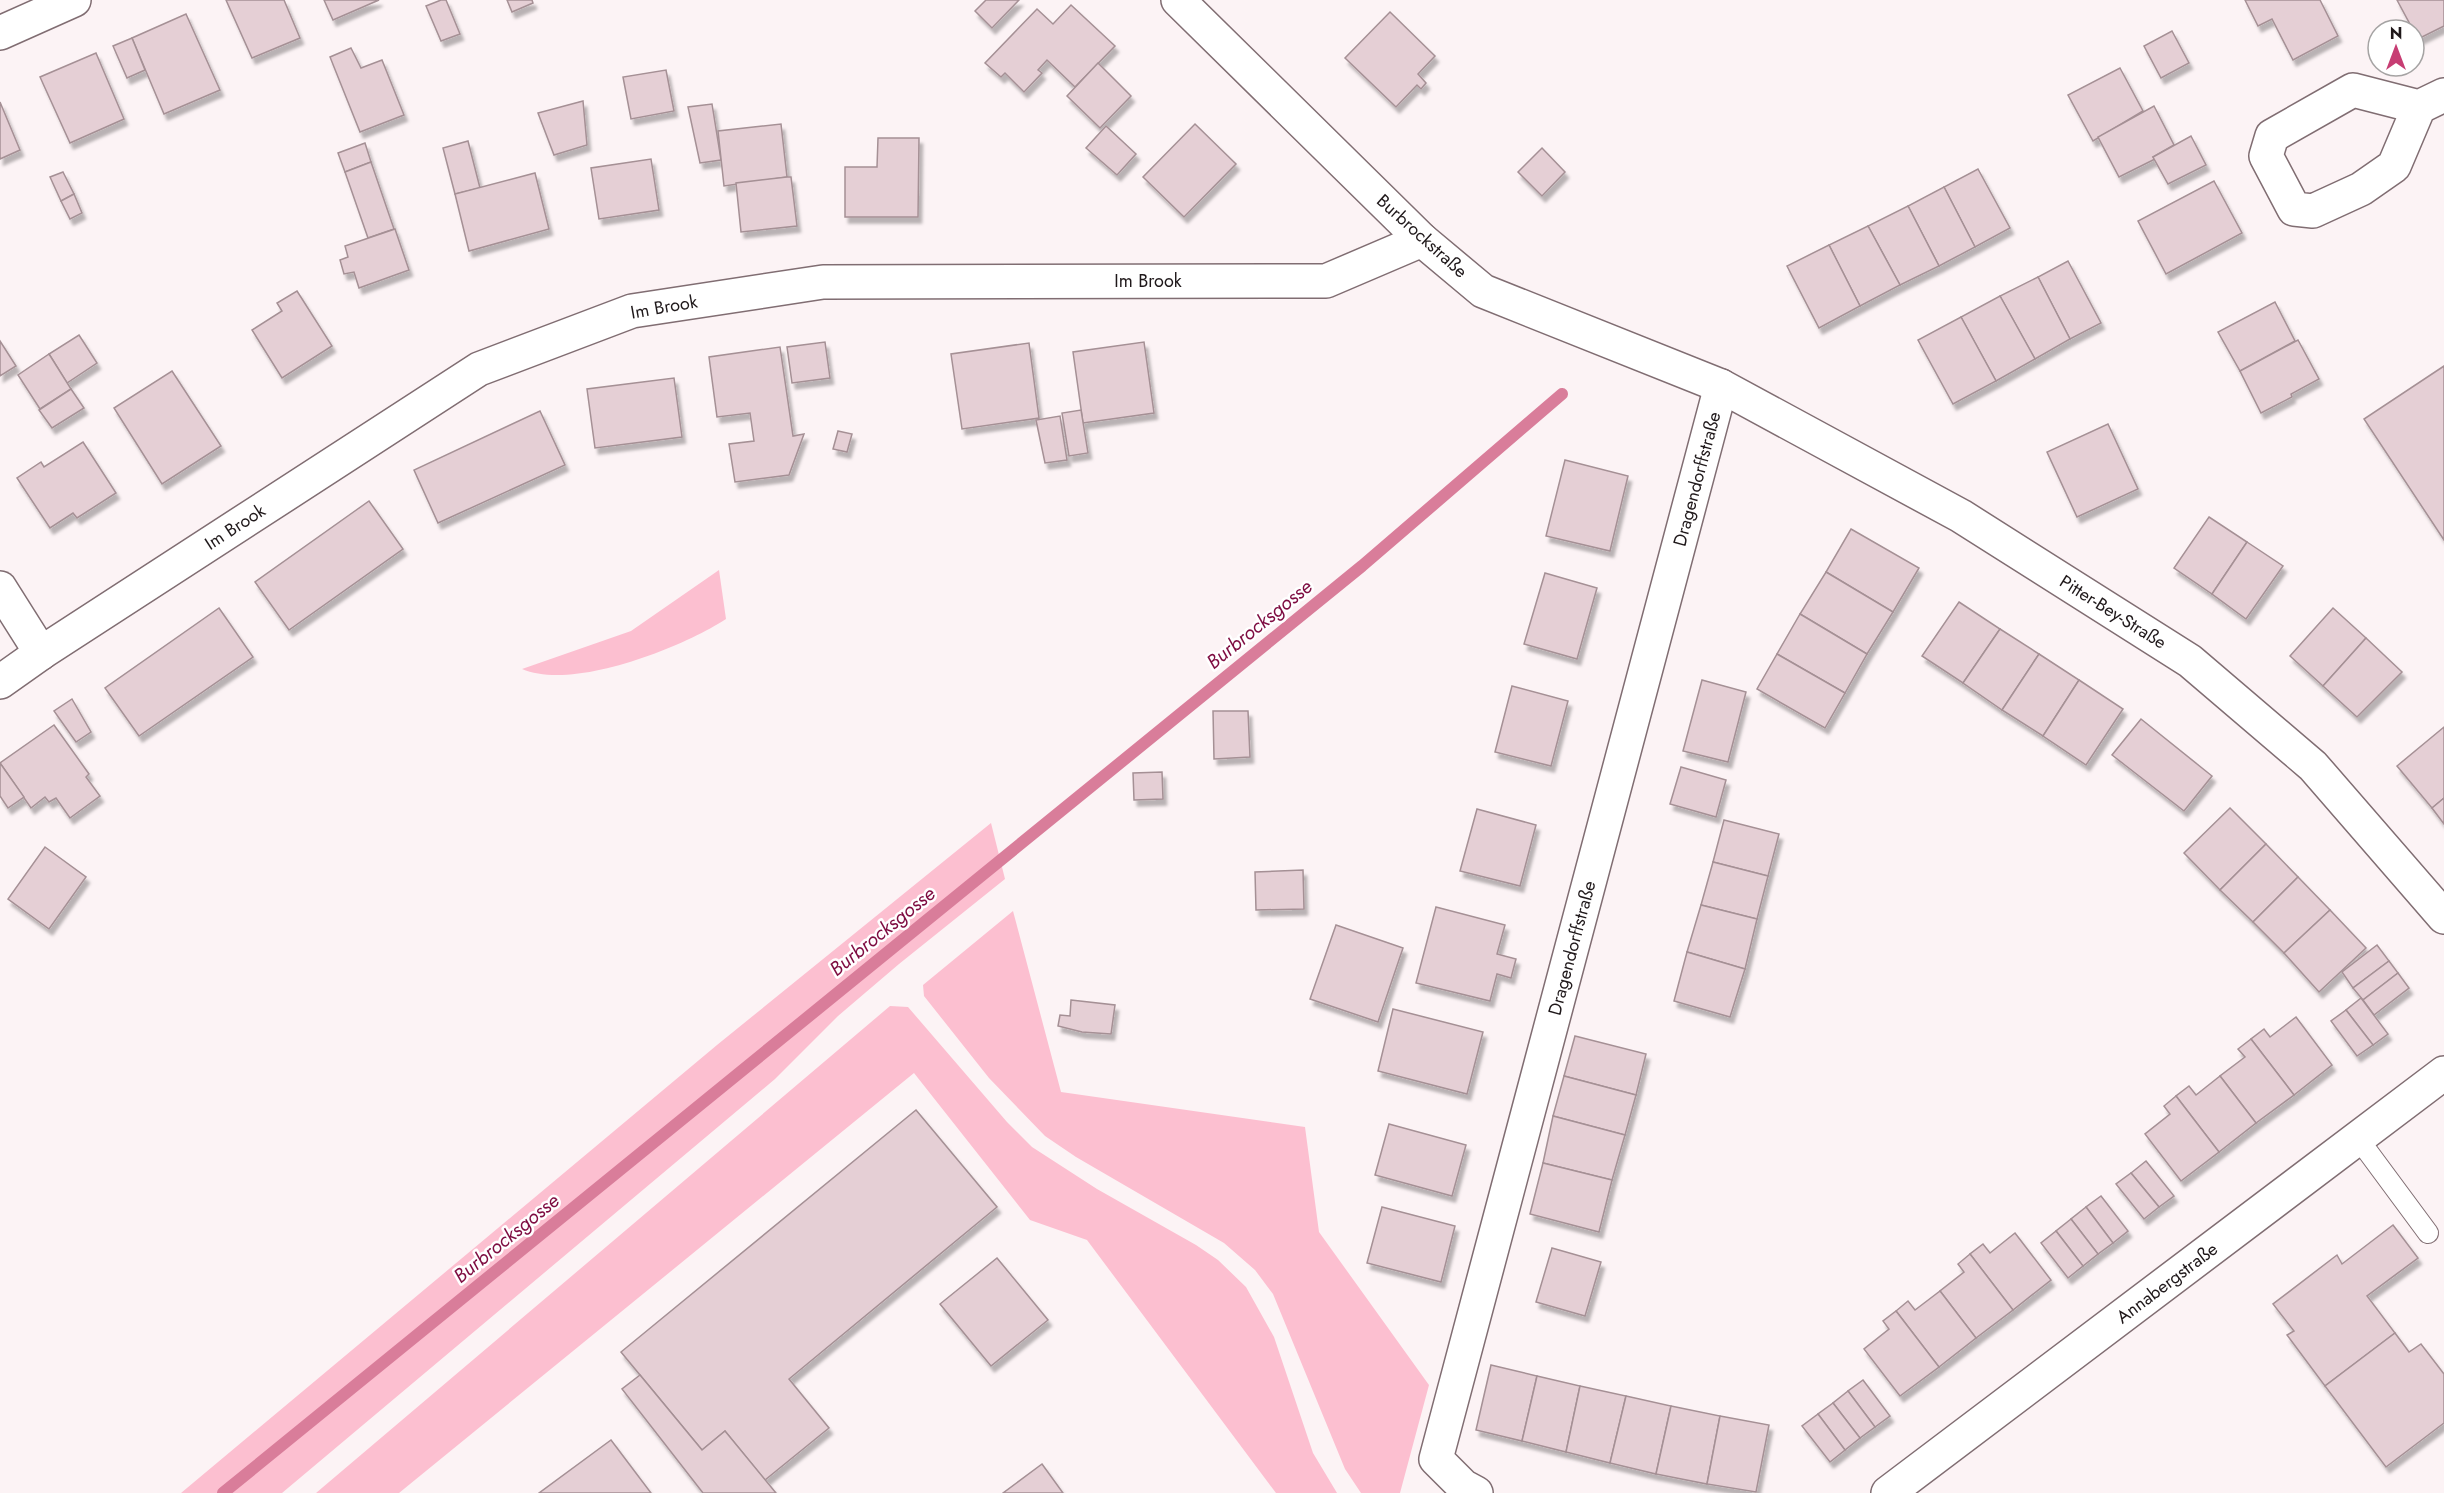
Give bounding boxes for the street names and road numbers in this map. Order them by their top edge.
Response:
street label: Burbrockstraße [1371,188,1473,284]
street label: Im Brook [1114,268,1182,294]
street label: Im Brook [629,288,700,326]
street label: Dragendorffstraße [1667,409,1727,549]
street label: Im Brook [200,498,270,556]
street label: Pitter-Bey-Straße [2055,569,2171,655]
street label: Dragendorffstraße [1542,878,1602,1018]
street label: Annabergstraße [2111,1236,2223,1330]

